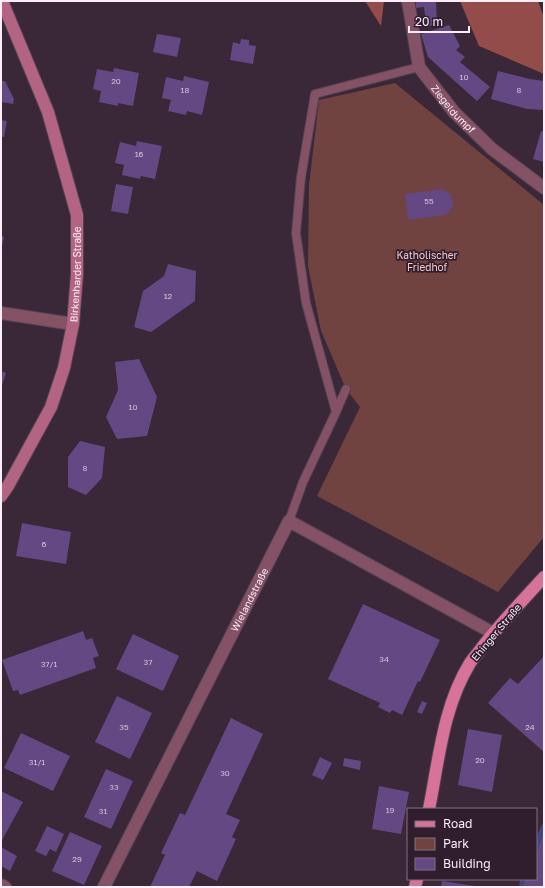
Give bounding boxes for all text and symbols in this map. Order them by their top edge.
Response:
scale bar [409,8,469,34]
text: 20 m [415,14,443,29]
house number: 10 [460,72,468,82]
house number: 20 [111,76,121,86]
street label: Ziegeldumpf [429,82,478,136]
house number: 18 [181,85,189,95]
house number: 8 [517,85,522,95]
house number: 16 [135,149,144,159]
house number: 55 [424,196,434,206]
street label: Birkenharder Straße [67,226,83,323]
park label: Katholischer Friedhof [397,249,458,273]
house number: 12 [164,291,173,301]
house number: 10 [129,402,137,412]
house number: 8 [83,463,88,473]
house number: 6 [42,539,47,549]
street label: Wielandstraße [228,566,270,633]
street label: Ehinger Straße [469,601,523,663]
house number: 34 [379,654,389,664]
house number: 37 [144,657,152,667]
house number: 37/1 [41,659,57,669]
house number: 35 [119,722,129,732]
house number: 24 [525,722,535,732]
house number: 20 [475,755,485,765]
house number: 31/1 [29,757,45,767]
house number: 30 [220,768,230,778]
house number: 33 [109,782,119,792]
house number: 19 [386,805,395,815]
house number: 31 [99,806,107,816]
legend [407,808,537,880]
text: Road [443,816,472,831]
text: Park [443,836,469,851]
house number: 29 [72,854,82,864]
text: Building [443,856,491,871]

